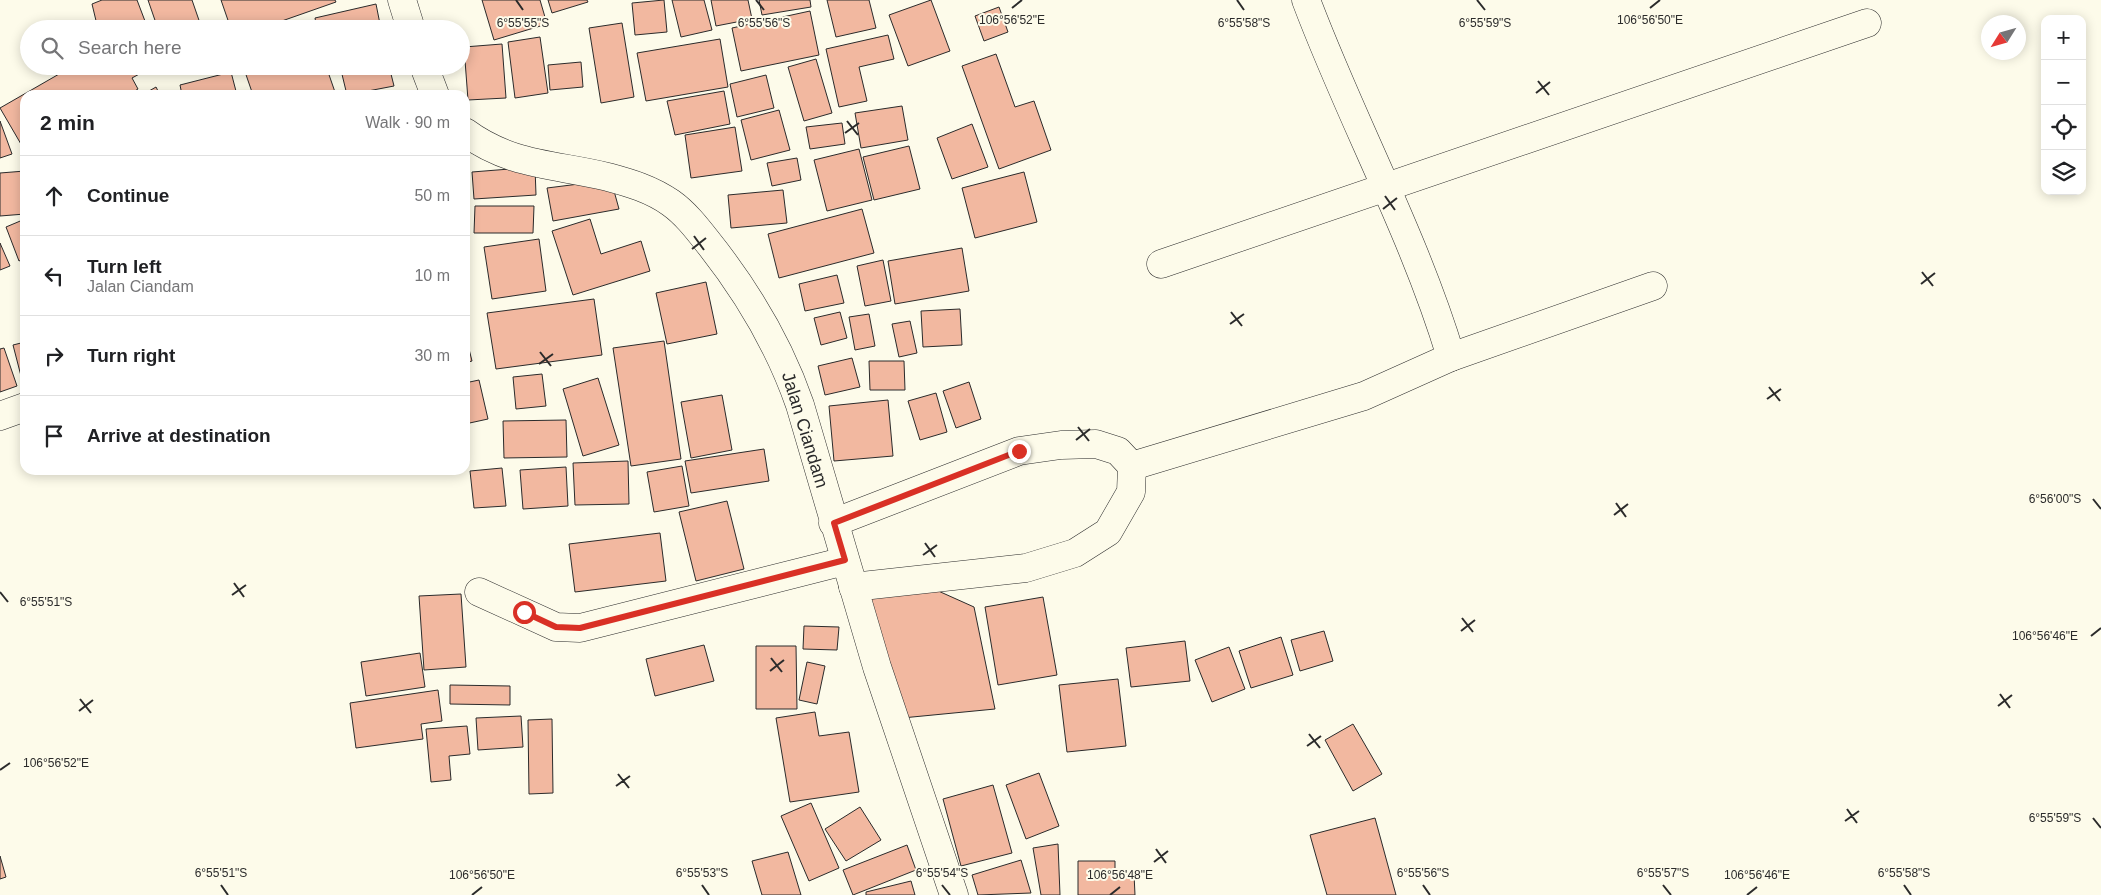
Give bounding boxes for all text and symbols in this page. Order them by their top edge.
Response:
text: 106°56'52"E [979,13,1045,27]
text: 106°56'50"E [1617,13,1683,27]
north arrow [1981,15,2026,60]
map controls [2041,15,2086,195]
button: + [2041,15,2086,60]
text: 6°55'55"S [497,16,549,30]
text: 6°55'56"S [738,16,790,30]
text: 6°55'58"S [1218,16,1270,30]
text: 6°55'59"S [1459,16,1511,30]
search box [20,20,470,75]
icon: search [38,34,66,62]
text: Search here [78,37,182,58]
button: − [2041,60,2086,105]
button: locate [2041,105,2086,150]
text: 2 min [40,111,95,134]
text: Walk · 90 m [365,114,450,131]
button: layers [2041,150,2086,195]
icon: ahead [40,182,68,210]
text: Continue [87,185,169,206]
text: 50 m [414,187,450,204]
text: Turn left [87,256,162,277]
icon: left [40,262,68,290]
text: 10 m [414,267,450,284]
text: Jalan Ciandam [87,278,194,295]
icon: right [40,342,68,370]
text: Turn right [87,345,175,366]
text: 30 m [414,347,450,364]
street label: Jalan Ciandam [778,370,832,490]
icon: arrive [40,422,68,450]
text: Arrive at destination [87,425,271,446]
route end [1008,440,1031,463]
text: 6°56'00"S [2029,492,2081,506]
text: 6°55'51"S [20,595,72,609]
route start [513,601,536,624]
text: 106°56'46"E [2012,629,2078,643]
text: 106°56'52"E [23,756,89,770]
text: 6°55'59"S [2029,811,2081,825]
text: 6°55'51"S [195,866,247,880]
text: 6°55'53"S [676,866,728,880]
text: 6°55'54"S [916,866,968,880]
text: 6°55'56"S [1397,866,1449,880]
text: 6°55'57"S [1637,866,1689,880]
text: 6°55'58"S [1878,866,1930,880]
text: 106°56'50"E [449,868,515,882]
text: 106°56'48"E [1087,868,1153,882]
text: 106°56'46"E [1724,868,1790,882]

